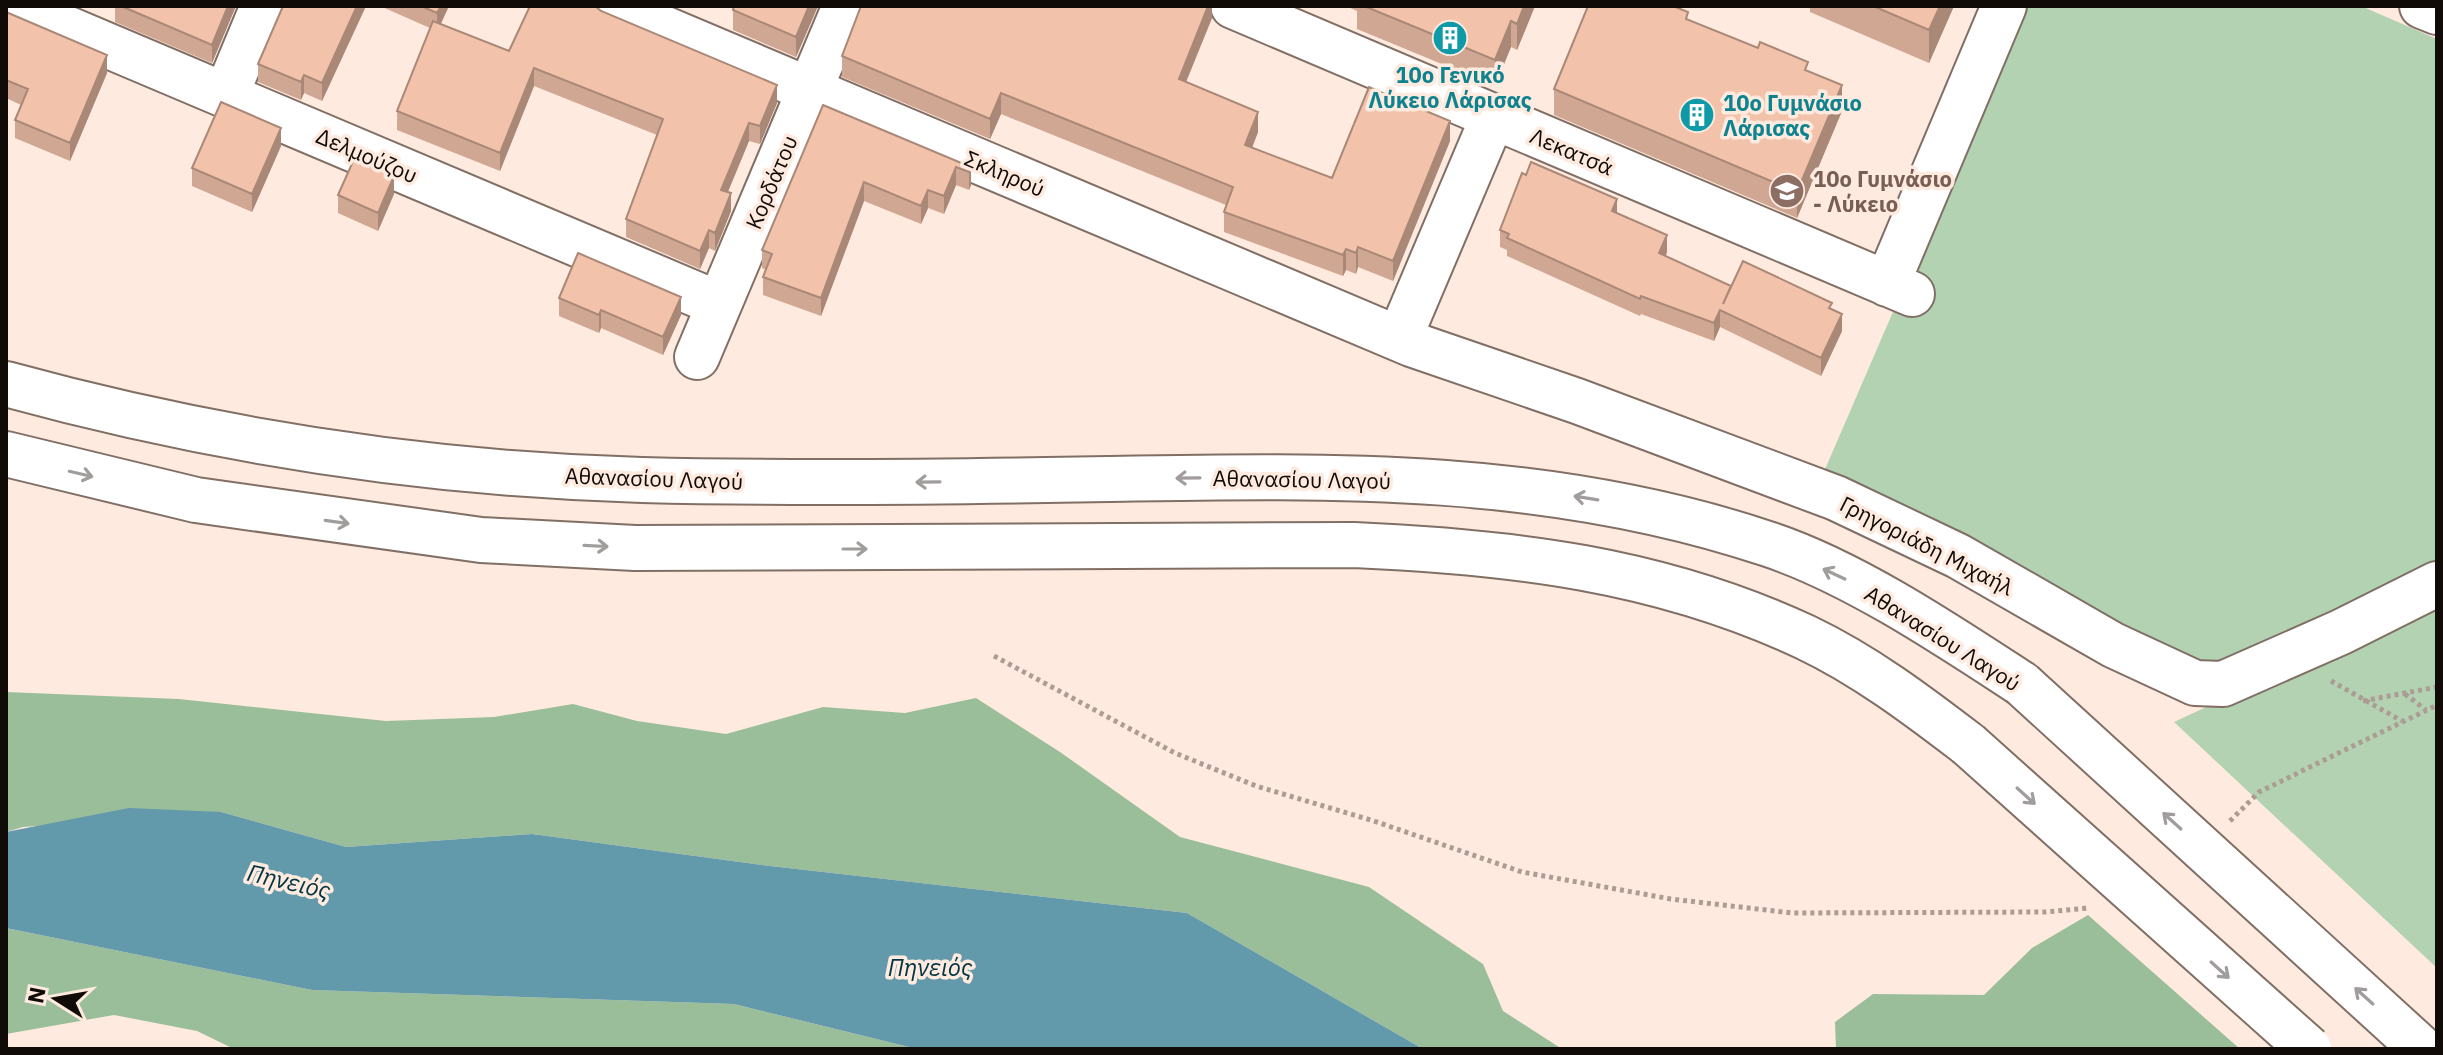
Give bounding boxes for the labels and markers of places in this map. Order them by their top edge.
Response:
building icon: 10ο Γενικό Λύκειο Λάρισας [1431,19,1469,57]
place label: 10ο Γενικό Λύκειο Λάρισας [1368,60,1532,114]
place label: 10o Γυμνάσιο Λάρισας [1723,88,1862,142]
building icon: 10o Γυμνάσιο Λάρισας [1678,96,1716,134]
place label: 10ο Γυμνάσιο - Λύκειο [1813,164,1952,218]
school or university icon: 10ο Γυμνάσιο - Λύκειο [1768,172,1806,210]

